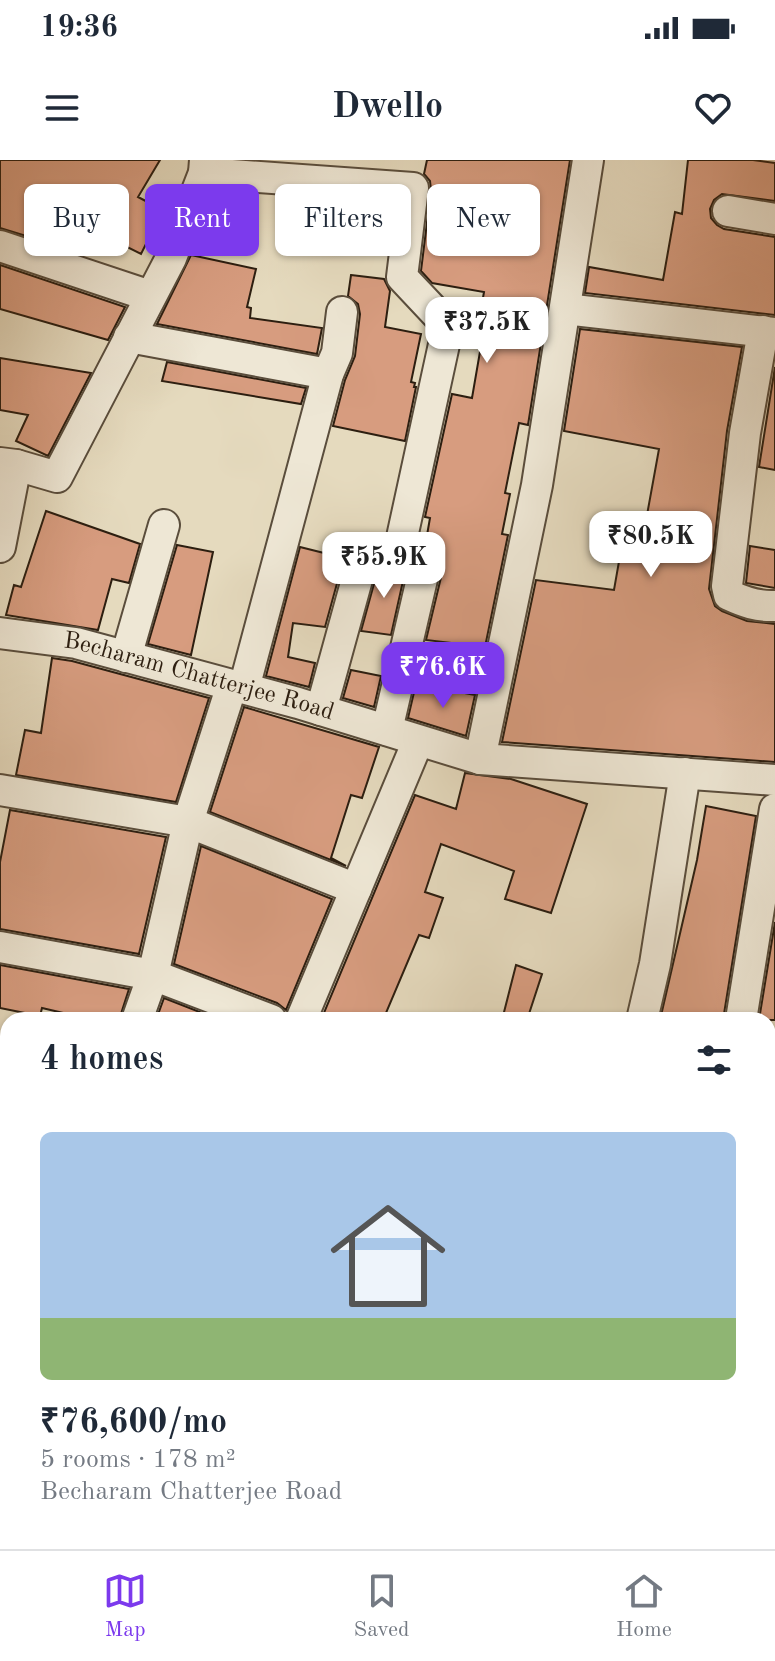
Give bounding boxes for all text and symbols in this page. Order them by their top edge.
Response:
text: 19:36 [40,13,118,43]
icon: menu [40,86,84,130]
icon: heart [691,86,735,130]
text: Dwello [332,90,443,126]
chip: Buy [24,184,129,256]
chip: Rent [145,184,259,256]
chip: Filters [275,184,411,256]
chip: New [427,184,540,256]
pin: ₹37.5K [422,297,552,365]
text: ₹37.5K [443,310,531,336]
pin: ₹80.5K [586,511,716,579]
text: ₹80.5K [607,524,695,550]
pin: ₹55.9K [319,532,449,600]
text: ₹55.9K [340,545,428,571]
street label: Becharam Chatterjee Road [62,630,337,725]
pin: ₹76.6K [378,642,508,710]
text: ₹76.6K [399,655,487,681]
icon: filters [692,1038,736,1082]
text: 4 homes [40,1043,163,1077]
icon: home [316,1184,460,1328]
text: ₹76,600/mo [40,1406,227,1440]
text: 5 rooms · 178 m² [40,1447,236,1473]
text: Becharam Chatterjee Road [40,1479,342,1505]
tab: Map [103,1569,147,1644]
tab: Saved [354,1569,410,1644]
tab: Home [616,1569,672,1644]

